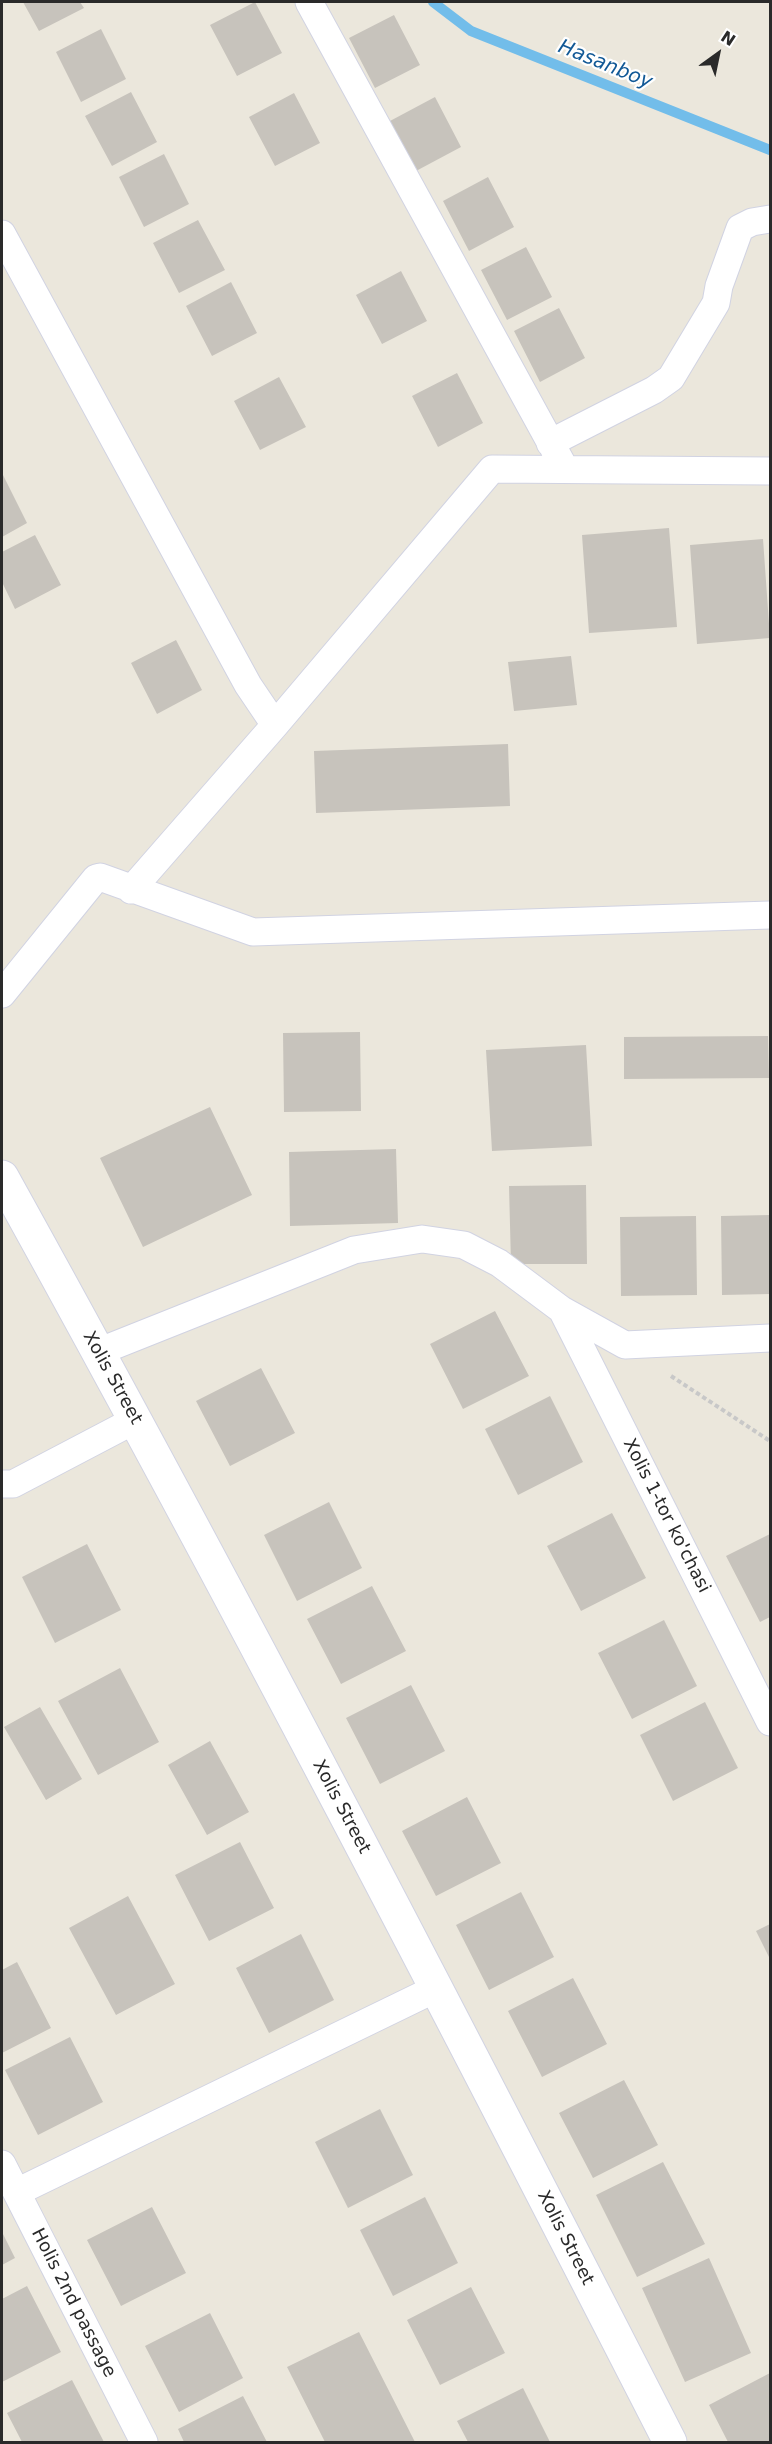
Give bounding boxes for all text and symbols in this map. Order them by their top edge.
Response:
north arrow [688,24,748,84]
text: N [717,27,739,50]
water label: Hasanboy [554,35,656,95]
street label: Xolis Street [78,1328,146,1428]
street label: Xolis 1-tor ko'chasi [618,1435,714,1597]
street label: Xolis Street [307,1756,375,1858]
street label: Xolis Street [532,2187,598,2289]
street label: Holis 2nd passage [26,2225,120,2381]

